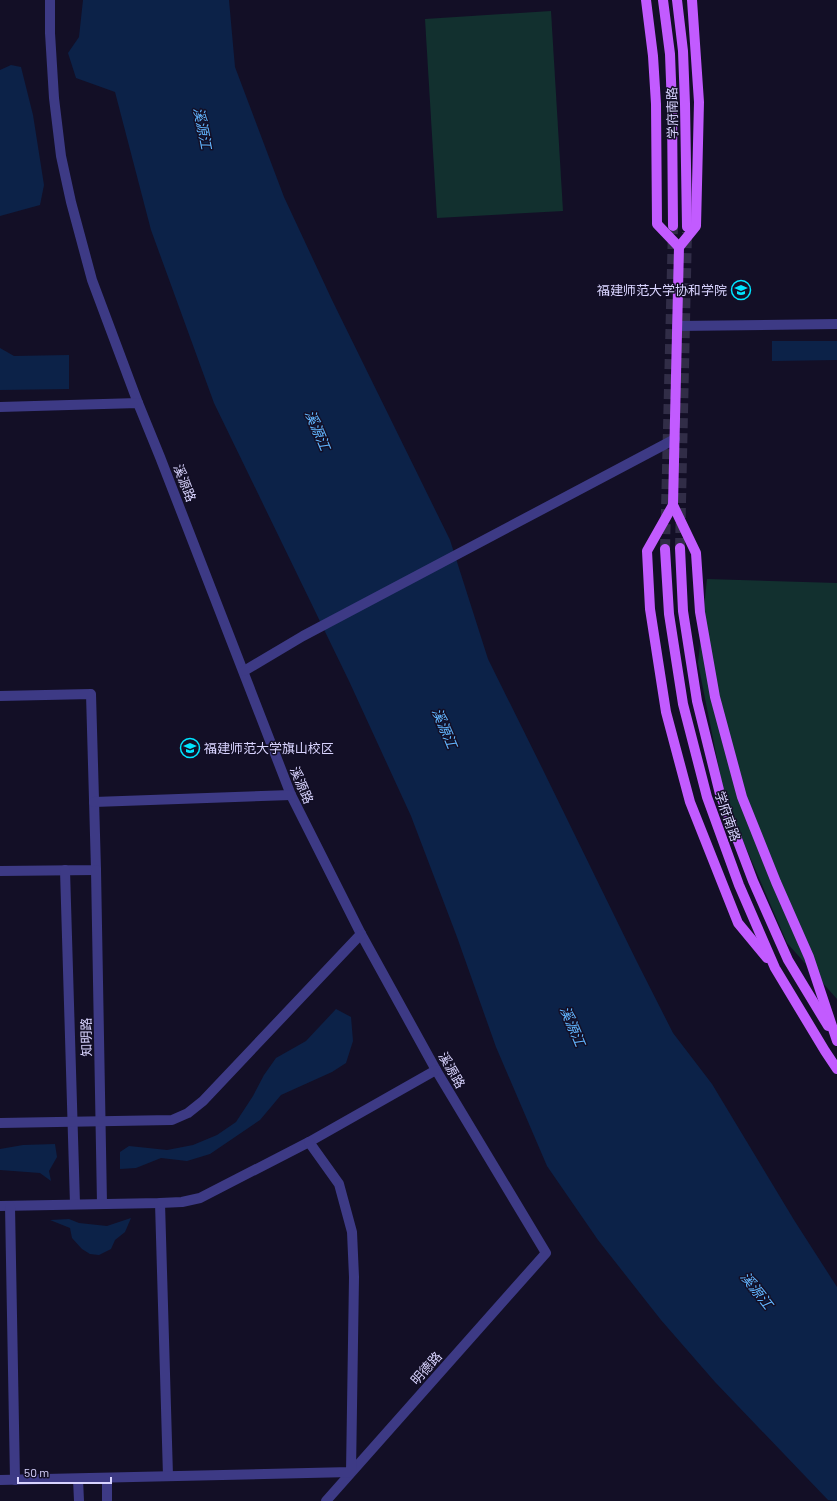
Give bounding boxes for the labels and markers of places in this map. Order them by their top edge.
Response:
school or university icon: 福建师范大学协和学院 [730,279,752,301]
place label: 福建师范大学协和学院 [597,282,727,298]
school or university icon: 福建师范大学旗山校区 [179,737,201,759]
place label: 福建师范大学旗山校区 [204,740,334,756]

